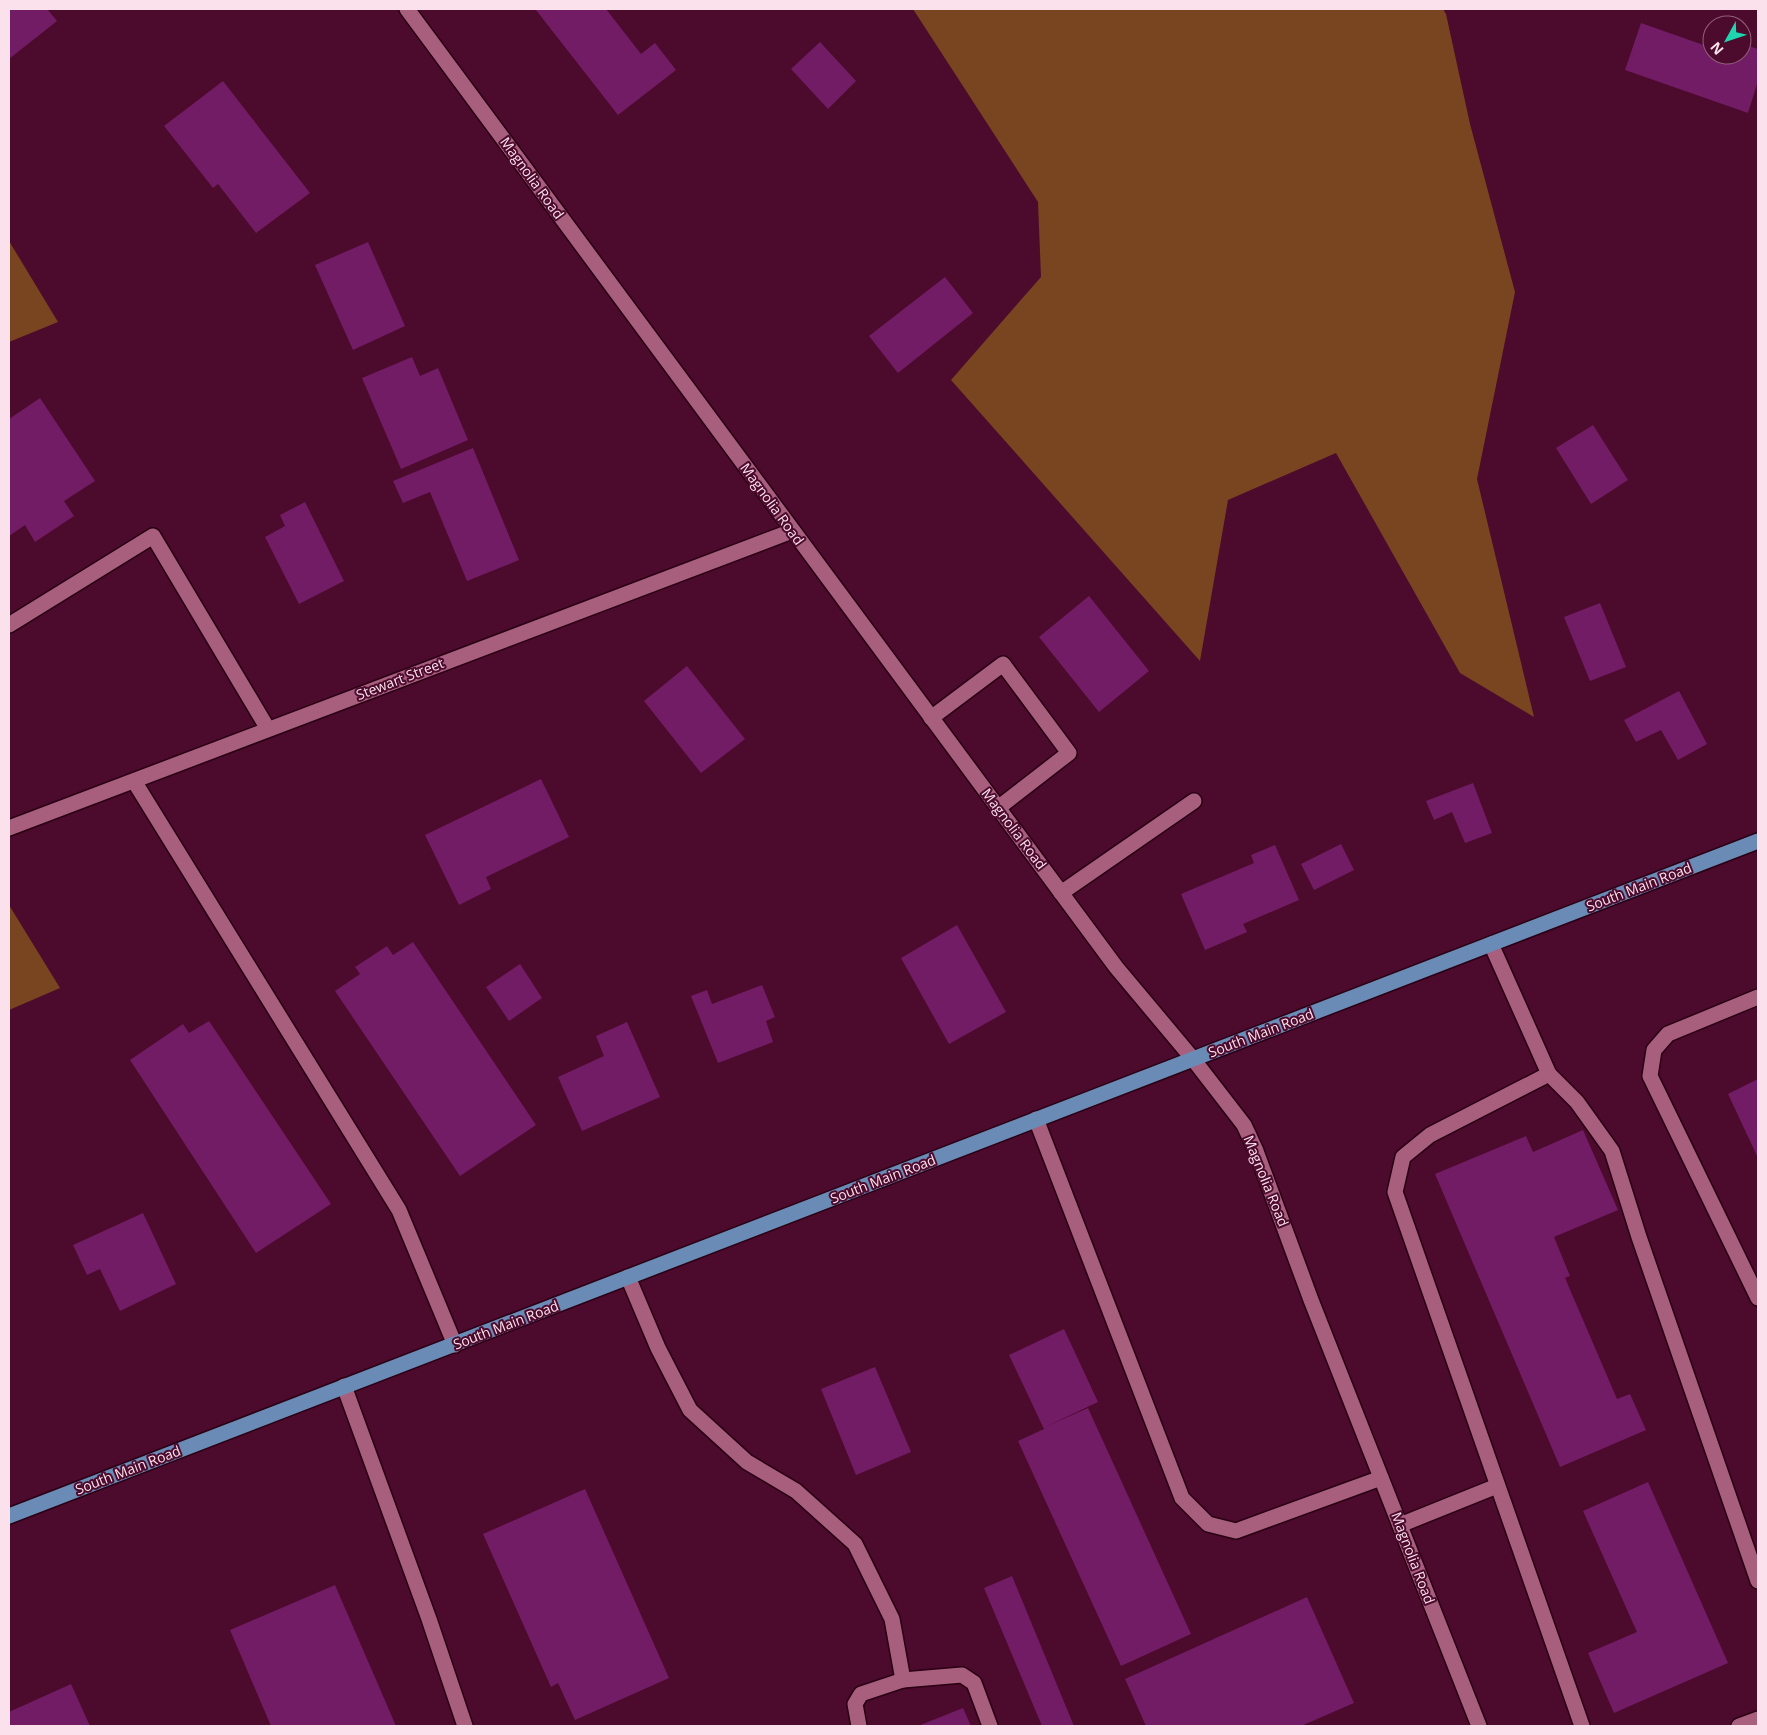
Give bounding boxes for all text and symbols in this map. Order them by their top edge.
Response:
north arrow [1702,15,1752,65]
text: N [1706,38,1728,59]
street label: Magnolia Road [496,133,569,222]
street label: Magnolia Road [736,459,809,548]
street label: Stewart Street [353,653,446,704]
street label: Magnolia Road [978,784,1051,873]
street label: South Main Road [1583,858,1694,915]
street label: South Main Road [1205,1004,1316,1061]
street label: Magnolia Road [1240,1132,1293,1229]
street label: South Main Road [827,1150,938,1207]
street label: South Main Road [450,1296,561,1353]
street label: South Main Road [72,1441,183,1498]
street label: Magnolia Road [1387,1509,1440,1606]

